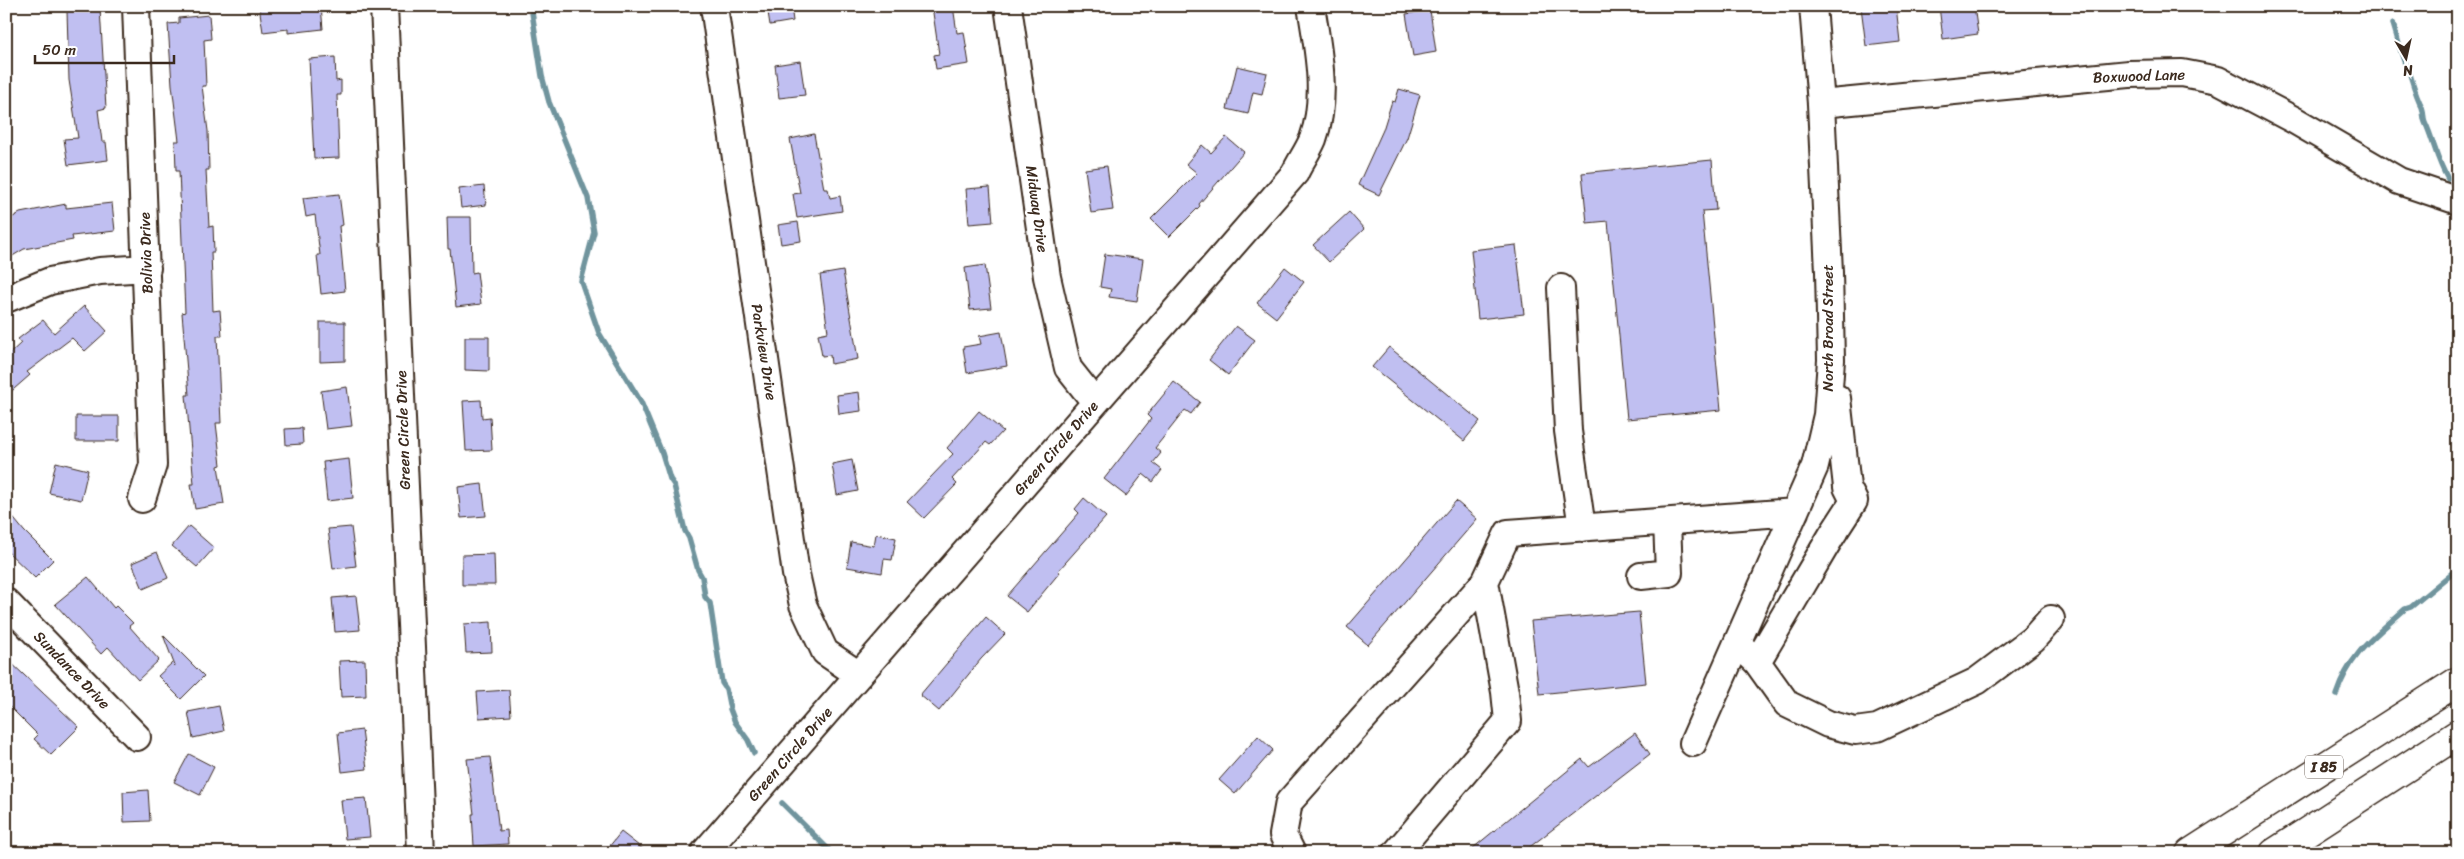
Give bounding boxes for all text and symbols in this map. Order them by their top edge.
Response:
scale bar [35,32,174,64]
north arrow [2382,32,2432,82]
text: 50 m [42,37,77,63]
text: N [2401,57,2416,83]
street label: Boxwood Lane [2092,61,2186,91]
street label: Midway Drive [1018,164,1056,255]
street label: Bolivia Drive [132,212,160,294]
street label: North Broad Street [1815,264,1841,391]
street label: Parkview Drive [744,302,784,402]
street label: Green Circle Drive [388,370,418,490]
street label: Green Circle Drive [1007,394,1105,502]
street label: Sundance Drive [27,624,117,716]
street label: Green Circle Drive [741,700,839,808]
road number: I 85 [2305,756,2343,779]

